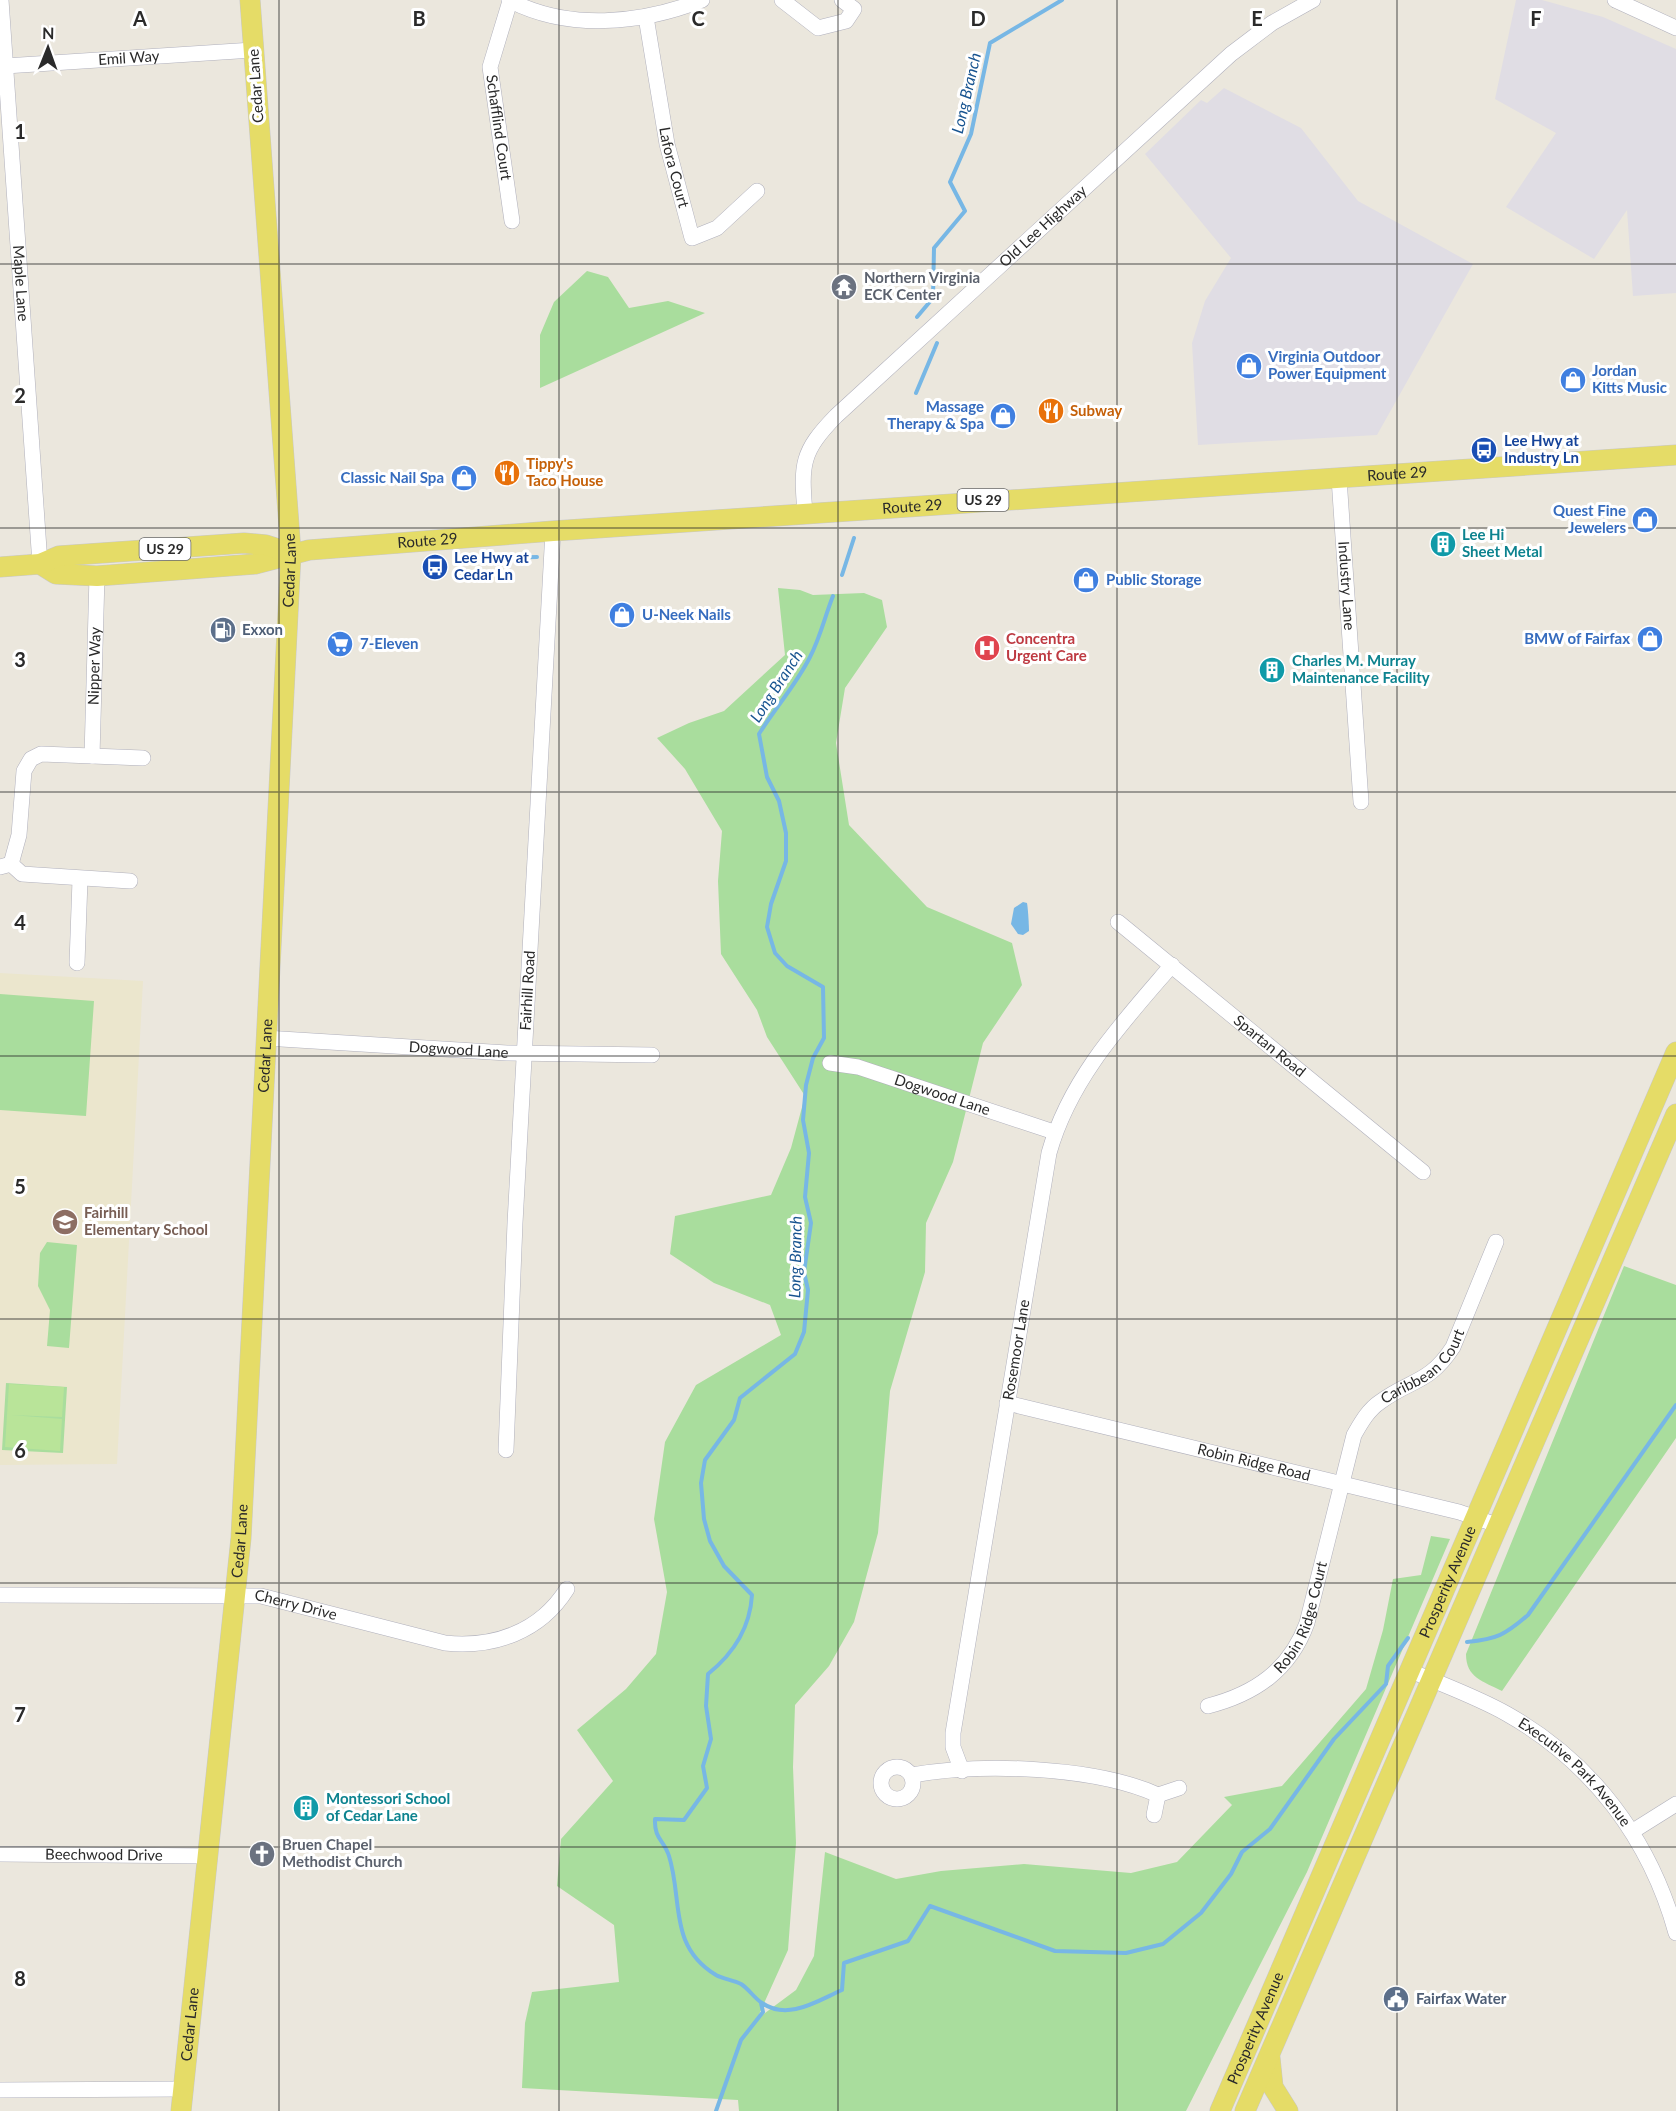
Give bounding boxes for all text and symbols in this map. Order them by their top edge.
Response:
text: A [132,6,147,30]
text: B [412,6,426,30]
text: C [691,6,705,30]
text: D [970,6,986,30]
text: E [1251,6,1263,30]
text: F [1530,6,1542,30]
north arrow [18,18,78,78]
text: N [42,23,55,42]
street label: Emil Way [98,46,160,68]
street label: Cedar Lane [243,48,267,124]
water label: Long Branch [947,51,984,135]
street label: Schafflind Court [483,73,516,182]
text: 1 [14,119,26,143]
street label: Lafora Court [656,125,694,210]
street label: Old Lee Highway [995,181,1090,270]
street label: Maple Lane [10,245,33,322]
place label: Northern Virginia ECK Center [864,268,980,303]
temple icon: Northern Virginia ECK Center [829,272,859,302]
place label: Virginia Outdoor Power Equipment [1267,347,1387,382]
shop icon: Virginia Outdoor Power Equipment [1234,351,1264,381]
place label: Jordan Kitts Music [1592,361,1667,396]
shop icon: Jordan Kitts Music [1558,365,1588,395]
text: 2 [14,383,26,407]
restaurant icon: Subway [1036,396,1066,426]
place label: Massage Therapy & Spa [887,397,984,432]
shop icon: Massage Therapy & Spa [988,401,1018,431]
place label: Subway [1070,401,1122,419]
place label: Lee Hwy at Industry Ln [1504,431,1579,466]
bus stop icon: Lee Hwy at Industry Ln [1469,435,1499,465]
place label: Tippy's Taco House [526,454,603,489]
restaurant icon: Tippy's Taco House [492,458,522,488]
street label: Route 29 [1366,462,1428,484]
shop icon: Classic Nail Spa [449,463,479,493]
place label: Classic Nail Spa [340,468,444,486]
road number: US 29 [958,489,1008,511]
street label: Route 29 [882,495,943,517]
place label: Quest Fine Jewelers [1553,501,1626,536]
shop icon: Quest Fine Jewelers [1630,505,1660,535]
place label: Lee Hi Sheet Metal [1462,525,1543,560]
street label: Route 29 [397,528,458,551]
building icon: Lee Hi Sheet Metal [1428,529,1458,559]
street label: Cedar Lane [278,533,299,608]
road number: US 29 [140,538,190,560]
street label: Industry Lane [1335,541,1359,631]
place label: Lee Hwy at Cedar Ln [454,548,529,583]
bus stop icon: Lee Hwy at Cedar Ln [420,552,450,582]
shop icon: Public Storage [1071,565,1101,595]
place label: Public Storage [1106,570,1202,588]
shop icon: U-Neek Nails [607,600,637,630]
place label: U-Neek Nails [642,605,731,623]
fuel station icon: Exxon [208,615,238,645]
place label: Exxon [242,620,283,638]
shop icon: BMW of Fairfax [1635,624,1665,654]
street label: Nipper Way [83,626,104,705]
supermarket icon: 7-Eleven [325,629,355,659]
place label: Concentra Urgent Care [1006,629,1087,664]
place label: BMW of Fairfax [1524,629,1630,647]
hospital icon: Concentra Urgent Care [972,633,1002,663]
place label: 7-Eleven [360,634,419,652]
water label: Long Branch [745,646,806,725]
text: 3 [14,647,26,671]
place label: Charles M. Murray Maintenance Facility [1292,651,1430,686]
building icon: Charles M. Murray Maintenance Facility [1257,655,1287,685]
text: 4 [14,910,26,934]
street label: Fairhill Road [516,950,538,1031]
street label: Spartan Road [1231,1011,1310,1080]
street label: Cedar Lane [254,1018,275,1093]
street label: Dogwood Lane [408,1037,509,1061]
street label: Dogwood Lane [892,1070,993,1118]
text: 5 [14,1174,26,1198]
place label: Fairhill Elementary School [84,1203,208,1238]
school or university icon: Fairhill Elementary School [50,1207,80,1237]
water label: Long Branch [784,1216,805,1298]
street label: Rosemoor Lane [998,1298,1033,1401]
street label: Caribbean Court [1377,1326,1468,1407]
text: 6 [14,1438,26,1462]
street label: Robin Ridge Road [1196,1439,1313,1484]
street label: Cedar Lane [227,1504,251,1579]
street label: Prosperity Avenue [1415,1523,1479,1640]
street label: Robin Ridge Court [1269,1559,1330,1676]
street label: Cherry Drive [255,1586,339,1623]
text: 7 [14,1702,26,1726]
street label: Executive Park Avenue [1515,1713,1635,1829]
place label: Montessori School of Cedar Lane [326,1789,450,1824]
building icon: Montessori School of Cedar Lane [291,1793,321,1823]
place label: Bruen Chapel Methodist Church [282,1835,403,1870]
church icon: Bruen Chapel Methodist Church [247,1839,277,1869]
street label: Beechwood Drive [45,1844,163,1864]
text: 8 [14,1966,26,1990]
street label: Prosperity Avenue [1223,1969,1287,2087]
public building icon: Fairfax Water [1381,1984,1411,2014]
street label: Cedar Lane [176,1986,202,2062]
place label: Fairfax Water [1416,1989,1507,2007]

